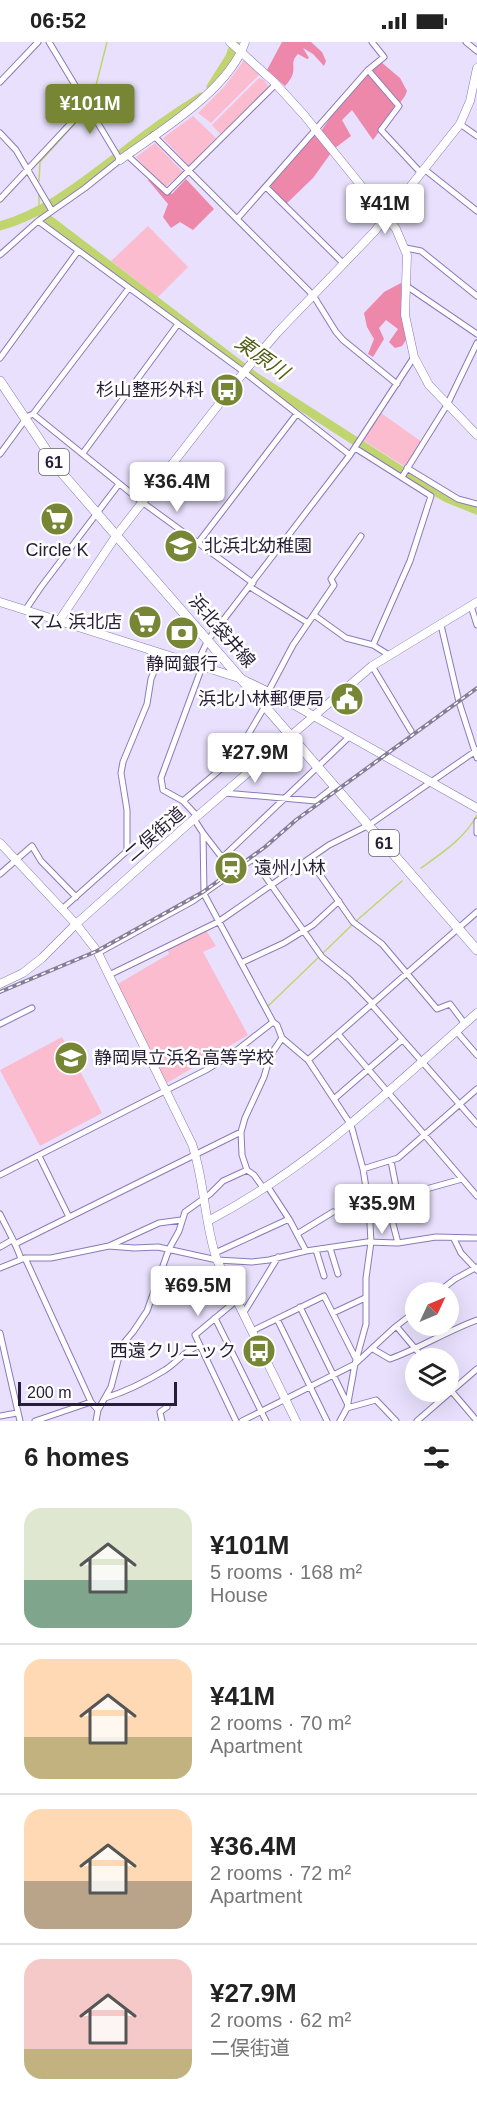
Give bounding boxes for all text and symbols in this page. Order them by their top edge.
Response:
text: 06:52 [30,8,86,33]
pin: ¥101M [48,84,132,135]
text: ¥101M [59,92,121,114]
pin: ¥41M [349,184,421,235]
text: ¥41M [360,192,410,214]
water label: 東原川 [231,331,295,384]
bus stop icon: 杉山整形外科 [209,372,245,408]
place label: 杉山整形外科 [96,380,204,400]
road number: 61 [39,449,69,475]
pin: ¥36.4M [128,462,226,513]
text: ¥36.4M [144,470,210,492]
supermarket icon: Circle K [39,501,75,537]
school or university icon: 北浜北幼稚園 [163,528,199,564]
place label: 北浜北幼稚園 [204,536,312,556]
place label: Circle K [25,540,89,560]
street label: 浜北袋井線 [185,590,259,672]
supermarket icon: マム 浜北店 [127,604,163,640]
place label: マム 浜北店 [27,612,122,632]
bank icon: 静岡銀行 [164,615,200,651]
place label: 静岡銀行 [146,654,218,674]
public building icon: 浜北小林郵便局 [329,681,365,717]
place label: 浜北小林郵便局 [198,689,324,709]
pin: ¥27.9M [206,733,304,784]
text: ¥27.9M [222,741,288,763]
street label: 二俣街道 [121,803,189,865]
road number: 61 [369,830,399,856]
station icon: 遠州小林 [213,850,249,886]
place label: 遠州小林 [254,858,326,878]
school or university icon: 静岡県立浜名高等学校 [53,1040,89,1076]
place label: 静岡県立浜名高等学校 [94,1048,274,1068]
pin: ¥35.9M [333,1184,431,1235]
text: ¥35.9M [349,1192,415,1214]
pin: ¥69.5M [149,1266,247,1317]
text: ¥69.5M [165,1274,231,1296]
north arrow [405,1282,459,1336]
map controls [405,1282,459,1402]
bus stop icon: 西遠クリニック [241,1333,277,1369]
place label: 西遠クリニック [110,1341,236,1361]
button: layers [405,1348,459,1402]
scale bar [18,1379,177,1406]
text: 200 m [27,1384,71,1401]
icon: filters [420,1441,453,1474]
text: 6 homes [24,1442,130,1472]
text: ¥101M [210,1530,290,1560]
icon: home [72,1532,144,1604]
text: 5 rooms · 168 m² [210,1561,362,1583]
text: House [210,1584,268,1606]
text: ¥41M [210,1681,275,1711]
icon: home [72,1683,144,1755]
text: 2 rooms · 70 m² [210,1712,351,1734]
text: Apartment [210,1735,302,1757]
text: ¥36.4M [210,1831,297,1861]
icon: home [72,1833,144,1905]
text: 2 rooms · 72 m² [210,1862,351,1884]
text: Apartment [210,1885,302,1907]
text: ¥27.9M [210,1978,297,2008]
icon: home [72,1983,144,2055]
text: 2 rooms · 62 m² [210,2009,351,2031]
text: 二俣街道 [210,2037,290,2059]

